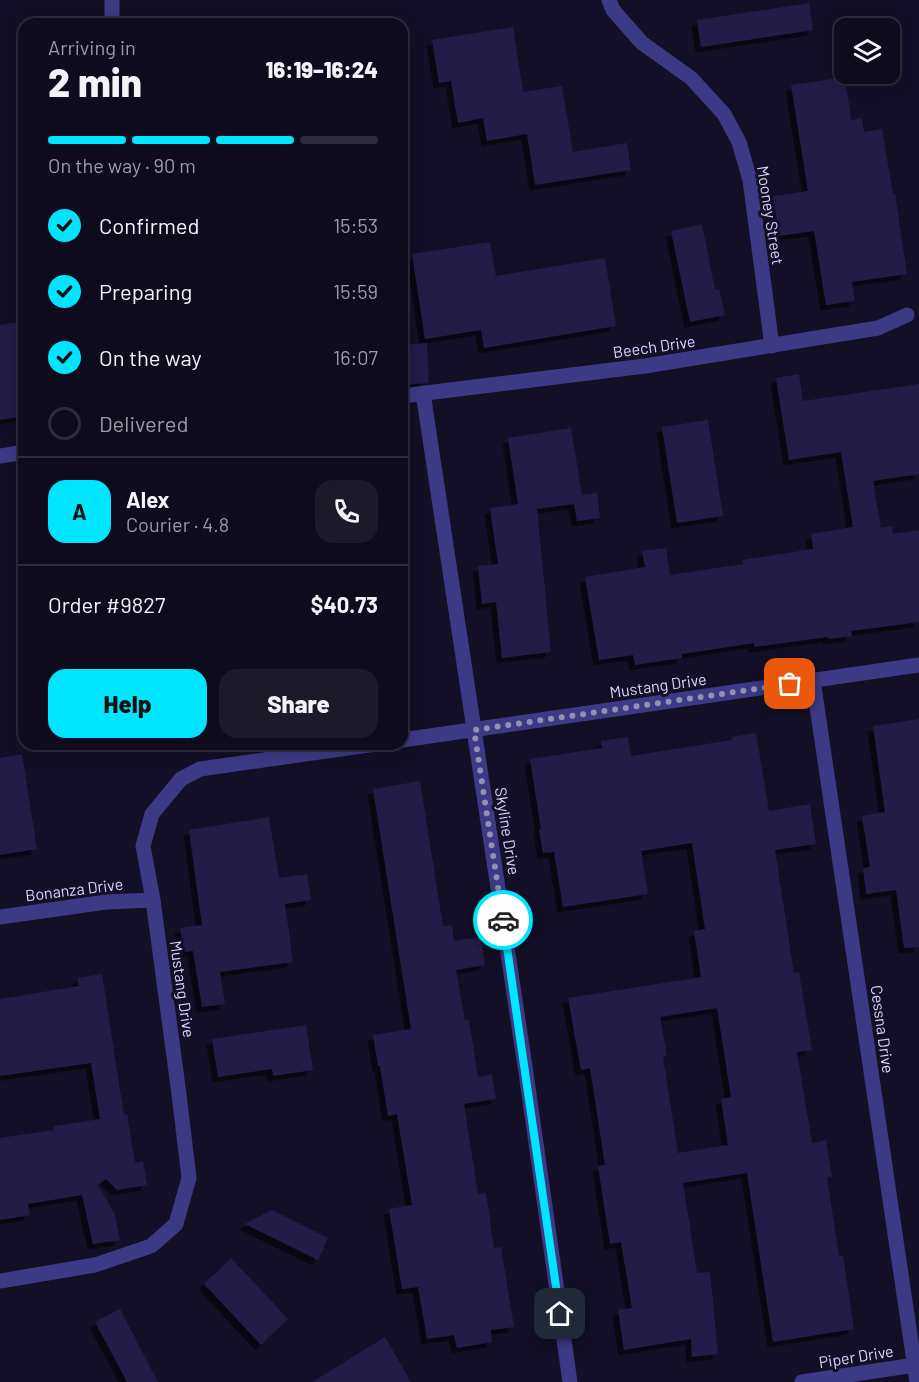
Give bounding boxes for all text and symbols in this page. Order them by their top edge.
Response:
map controls [834,18,900,84]
button: layers [834,18,900,84]
text: Arriving in [48,35,136,59]
text: 16:19–16:24 [266,56,378,82]
text: 2 min [48,58,142,105]
text: On the way · 90 m [48,153,196,177]
street label: Mooney Street [754,164,788,266]
icon: check [48,209,81,242]
text: Confirmed [99,212,199,238]
text: 15:53 [333,213,378,237]
icon: check [48,275,81,308]
text: Preparing [99,278,192,304]
text: 15:59 [333,279,378,303]
street label: Beech Drive [612,331,696,361]
icon: check [48,341,81,374]
text: On the way [99,344,202,370]
text: 16:07 [333,345,378,369]
text: Delivered [99,410,188,436]
button: phone [315,480,378,543]
text: Alex [126,486,169,512]
text: A [72,498,87,524]
text: Courier · 4.8 [126,512,229,536]
text: Order #9827 [48,591,165,617]
text: $40.73 [311,591,378,617]
pin [764,658,815,709]
icon: bag [773,667,806,700]
button: Help [48,669,207,738]
button: Share [219,669,378,738]
street label: Mustang Drive [608,669,708,701]
street label: Skyline Drive [492,786,524,876]
street label: Bonanza Drive [24,874,124,904]
courier [473,890,533,950]
icon: car [487,904,520,937]
street label: Mustang Drive [167,939,199,1039]
street label: Cessna Drive [867,984,899,1074]
pin [534,1288,585,1339]
icon: home [543,1297,576,1330]
street label: Piper Drive [817,1341,895,1371]

